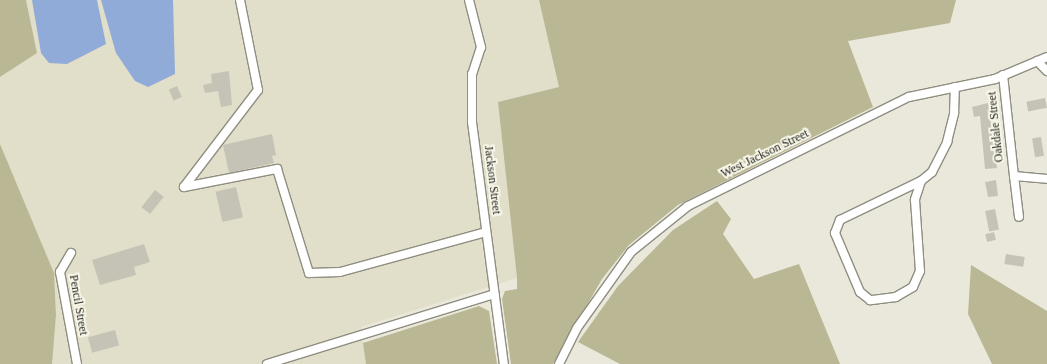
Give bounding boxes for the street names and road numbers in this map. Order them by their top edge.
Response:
street label: Oakdale Street [985,91,1007,163]
street label: West Jackson Street [719,127,811,181]
street label: Jackson Street [481,145,503,215]
street label: Pencil Street [66,274,90,336]

